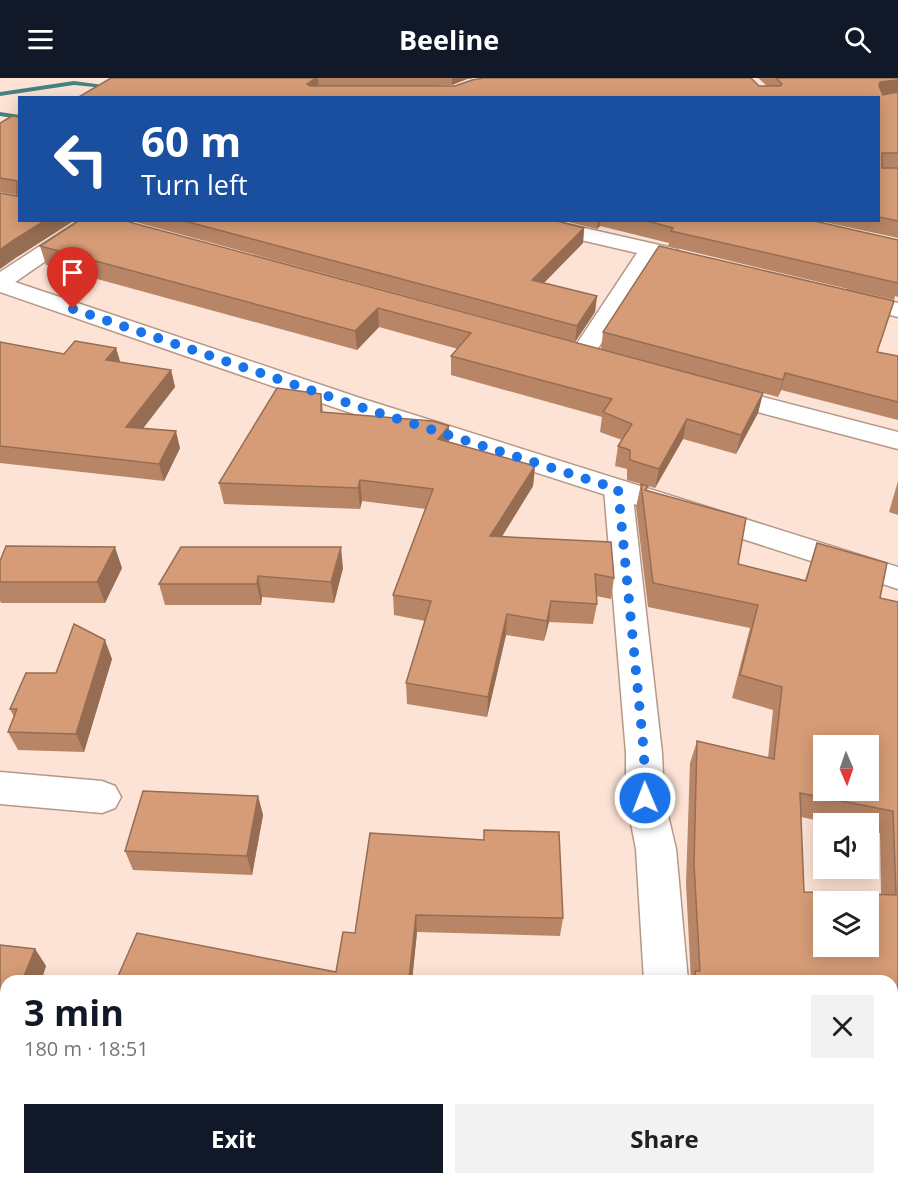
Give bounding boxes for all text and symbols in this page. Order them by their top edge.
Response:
text: Beeline [399,21,499,58]
icon: menu [24,23,57,56]
icon: search [841,23,874,56]
text: 60 m [141,112,241,169]
icon: left [42,120,120,198]
text: Turn left [141,166,248,203]
pin [47,247,98,309]
icon: arrive [56,256,89,289]
north arrow [813,735,879,801]
map controls [813,735,879,957]
position arrow [613,766,677,830]
button: sound [813,813,879,879]
button: layers [813,891,879,957]
text: 3 min [24,988,124,1037]
button: close [811,995,874,1058]
text: 180 m · 18:51 [24,1035,149,1062]
button: Exit [24,1104,443,1173]
button: Share [455,1104,874,1173]

